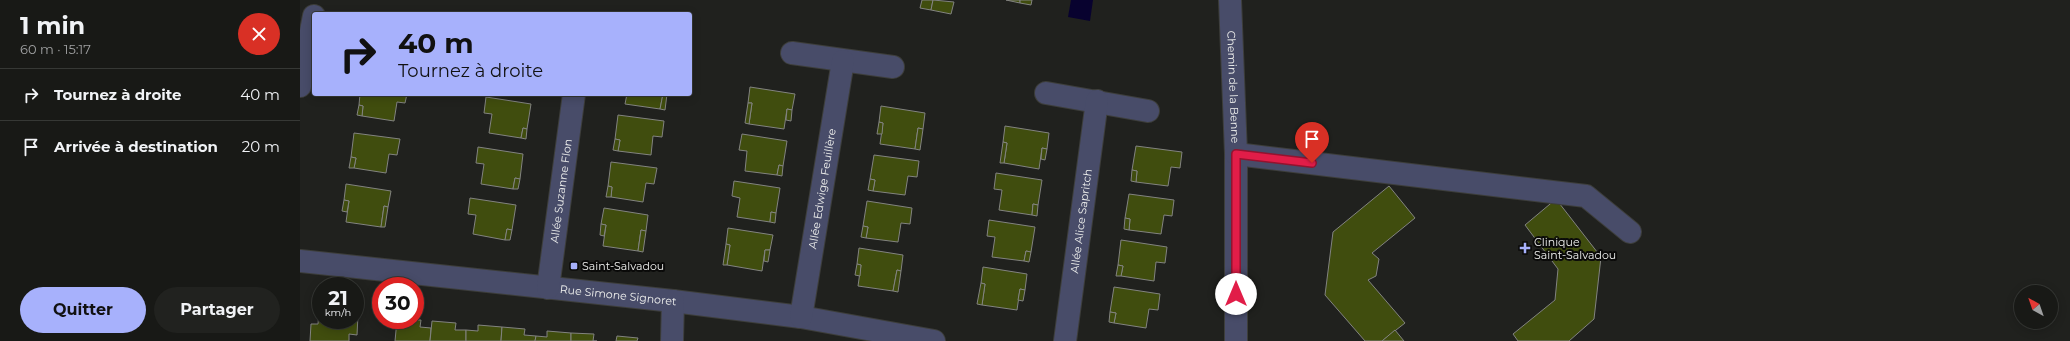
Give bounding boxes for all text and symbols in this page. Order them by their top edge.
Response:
text: 1 min [20,11,85,40]
button: close [238,13,280,55]
text: 40 m [398,26,474,60]
icon: right [332,28,384,80]
street label: Chemin de la Benne [1224,30,1243,144]
text: 60 m · 15:17 [20,41,91,57]
text: Tournez à droite [398,60,543,82]
icon: right [20,84,42,106]
text: Tournez à droite [54,85,182,104]
text: 40 m [240,85,280,104]
pin [1295,122,1329,163]
street label: Allée Edwige Feuillère [805,127,839,250]
icon: arrive [1301,128,1323,150]
icon: arrive [20,136,42,158]
text: Arrivée à destination [54,137,218,156]
text: 20 m [242,137,280,156]
street label: Allée Suzanne Flon [547,138,575,244]
street label: Allée Alice Sapritch [1067,168,1095,274]
place label: Clinique Saint-Salvadou [1534,235,1616,262]
marker: Clinique Saint-Salvadou [1519,242,1531,254]
place label: Saint-Salvadou [582,259,664,273]
marker: Saint-Salvadou [569,261,579,271]
position arrow [1215,273,1257,315]
speed limit sign: 30 [372,277,424,329]
street label: Rue Simone Signoret [559,282,678,308]
north arrow [2014,285,2058,329]
map controls [2014,285,2058,329]
text: 21 [328,286,348,310]
button: Quitter [20,287,146,333]
button: Partager [154,287,280,333]
text: km/h [325,306,351,319]

